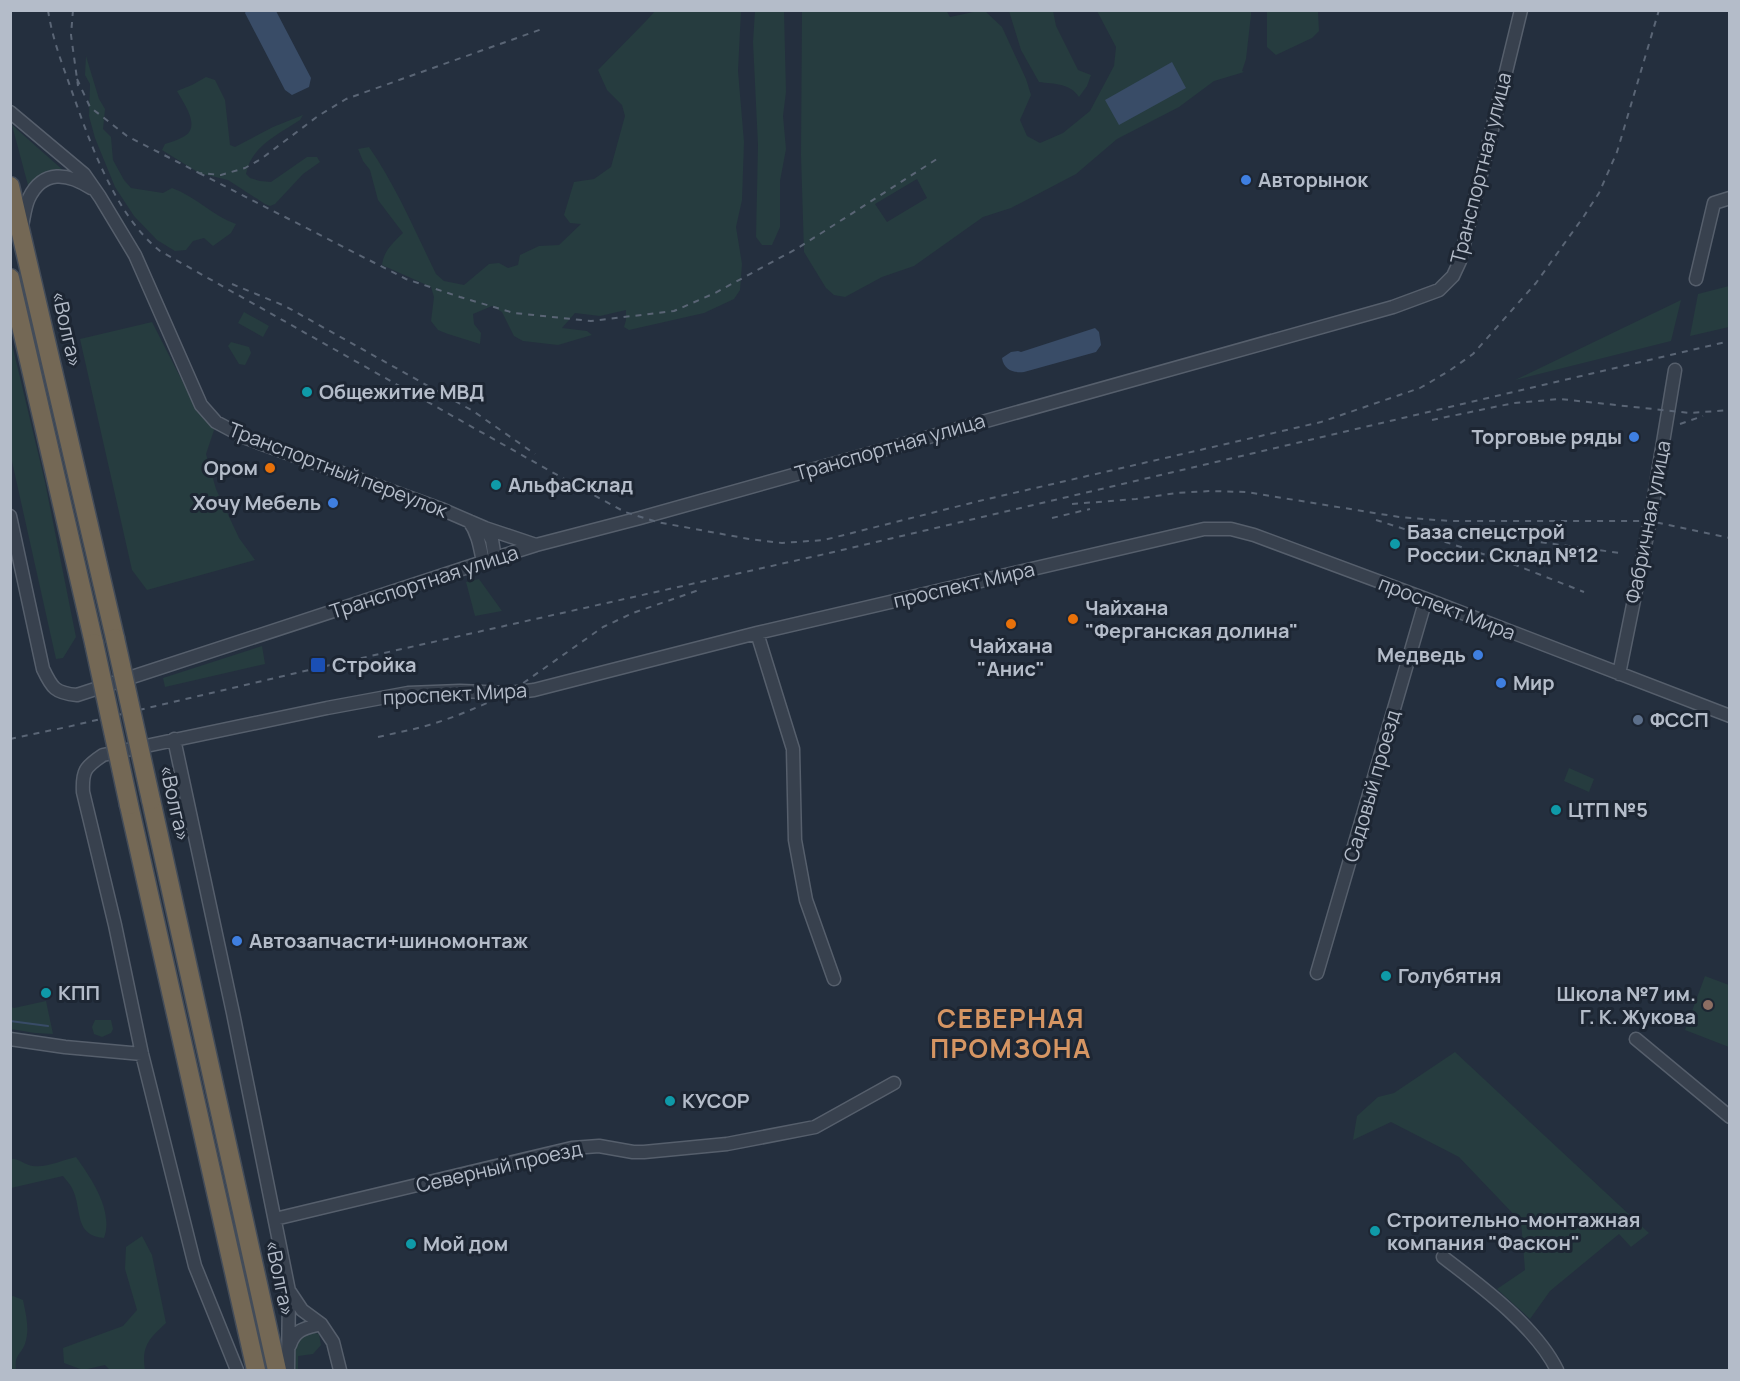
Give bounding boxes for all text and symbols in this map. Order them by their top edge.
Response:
street label: Транспортная улица [1444,69,1517,266]
place label: Авторынок [1258,166,1369,193]
marker: Авторынок [1239,173,1253,187]
street label: «Волга» [46,288,89,369]
place label: Общежитие МВД [319,378,484,405]
marker: Общежитие МВД [300,385,314,399]
street label: Транспортная улица [792,406,988,487]
street label: Транспортный переулок [225,415,452,524]
place label: Торговые ряды [1472,423,1622,450]
marker: Торговые ряды [1627,430,1641,444]
street label: Фабричная улица [1618,438,1677,606]
place label: Ором [204,454,258,481]
marker: Ором [263,461,277,475]
place label: АльфаСклад [508,471,633,498]
marker: АльфаСклад [489,478,503,492]
place label: Хочу Мебель [193,489,321,516]
marker: Хочу Мебель [326,496,340,510]
place label: База спецстрой России. Склад №12 [1407,518,1598,568]
marker: База спецстрой России. Склад №12 [1388,537,1402,551]
street label: Транспортная улица [326,538,521,625]
street label: проспект Мира [891,555,1037,614]
street label: проспект Мира [1375,569,1519,646]
place label: Чайхана "Ферганская долина" [1085,594,1298,644]
marker: Чайхана "Ферганская долина" [1066,612,1080,626]
marker: Чайхана "Анис" [1004,617,1018,631]
place label: Чайхана "Анис" [969,632,1053,682]
place label: Медведь [1377,641,1466,668]
marker: Медведь [1471,648,1485,662]
place label: Стройка [332,651,417,678]
marker: Стройка [309,656,327,674]
place label: Мир [1513,669,1555,696]
street label: проспект Мира [382,676,528,711]
marker: Мир [1494,676,1508,690]
place label: ФССП [1650,706,1709,733]
street label: Садовый проезд [1337,707,1406,865]
marker: ФССП [1631,713,1645,727]
street label: «Волга» [154,762,197,843]
place label: ЦТП №5 [1568,796,1648,823]
marker: ЦТП №5 [1549,803,1563,817]
place label: Автозапчасти+шиномонтаж [249,927,529,954]
marker: Автозапчасти+шиномонтаж [230,934,244,948]
place label: Голубятня [1398,962,1501,989]
marker: Голубятня [1379,969,1393,983]
place label: КПП [58,979,100,1006]
place label: Школа №7 им. Г. К. Жукова [1557,980,1696,1030]
marker: КПП [39,986,53,1000]
marker: Школа №7 им. Г. К. Жукова [1701,998,1715,1012]
district label: СЕВЕРНАЯ ПРОМЗОНА [930,1000,1092,1066]
place label: КУСОР [682,1087,750,1114]
marker: КУСОР [663,1094,677,1108]
street label: Северный проезд [413,1134,584,1199]
place label: Строительно-монтажная компания "Фаскон" [1387,1206,1640,1256]
marker: Строительно-монтажная компания "Фаскон" [1368,1224,1382,1238]
place label: Мой дом [423,1230,508,1257]
street label: «Волга» [259,1237,302,1318]
marker: Мой дом [404,1237,418,1251]

